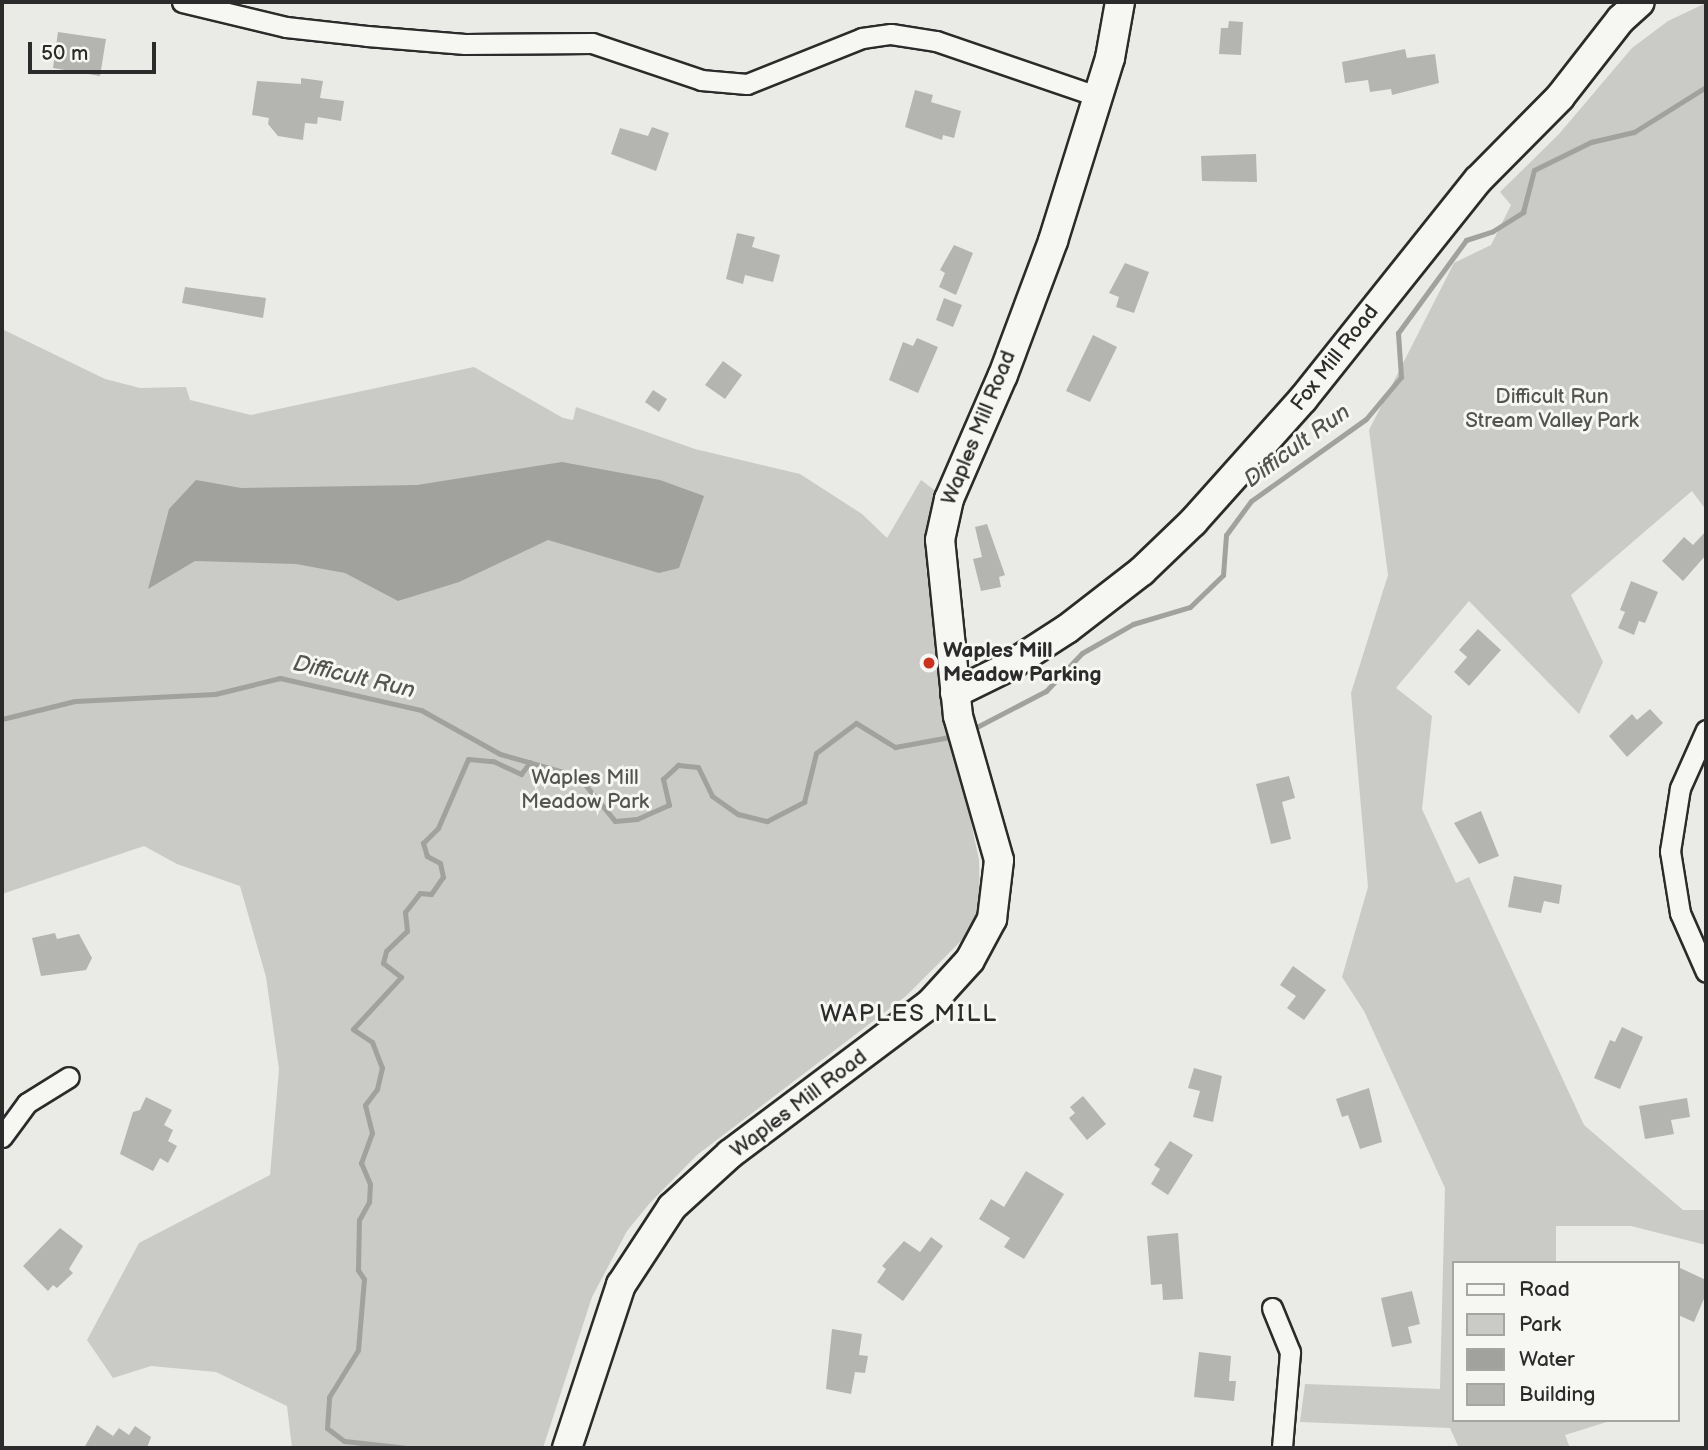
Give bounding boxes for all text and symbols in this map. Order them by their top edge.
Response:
scale bar [32,28,159,72]
text: 50 m [41,41,88,66]
street label: Fox Mill Road [1286,300,1384,416]
street label: Waples Mill Road [937,347,1021,509]
park label: Difficult Run Stream Valley Park [1464,384,1640,434]
water label: Difficult Run [1239,398,1355,494]
place label: Waples Mill Meadow Parking [943,638,1101,688]
water label: Difficult Run [290,650,418,704]
marker: Waples Mill Meadow Parking [921,655,937,671]
park label: Waples Mill Meadow Park [521,765,649,815]
district label: WAPLES MILL [821,1000,997,1028]
street label: Waples Mill Road [726,1045,872,1163]
legend [1452,1261,1680,1422]
text: Road [1519,1277,1570,1302]
text: Park [1519,1312,1561,1337]
text: Water [1519,1347,1575,1372]
text: Building [1519,1382,1595,1407]

